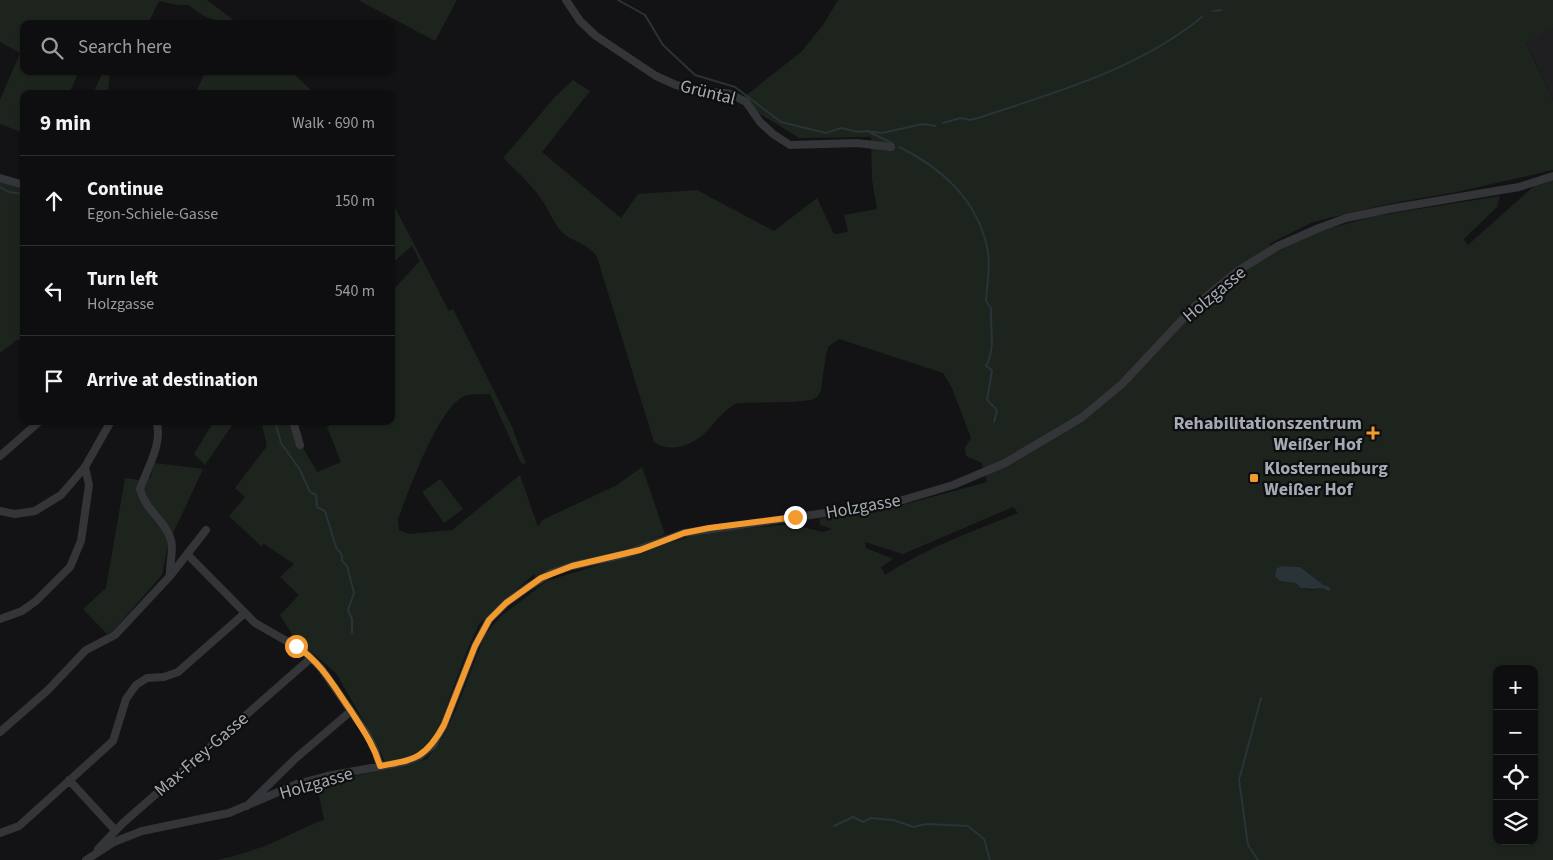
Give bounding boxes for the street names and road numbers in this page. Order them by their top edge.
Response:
street label: Grüntal [678,74,738,111]
street label: Holzgasse [1177,261,1251,328]
street label: Holzgasse [824,488,902,525]
street label: Max-Frey-Gasse [149,706,254,802]
street label: Holzgasse [276,761,356,806]

